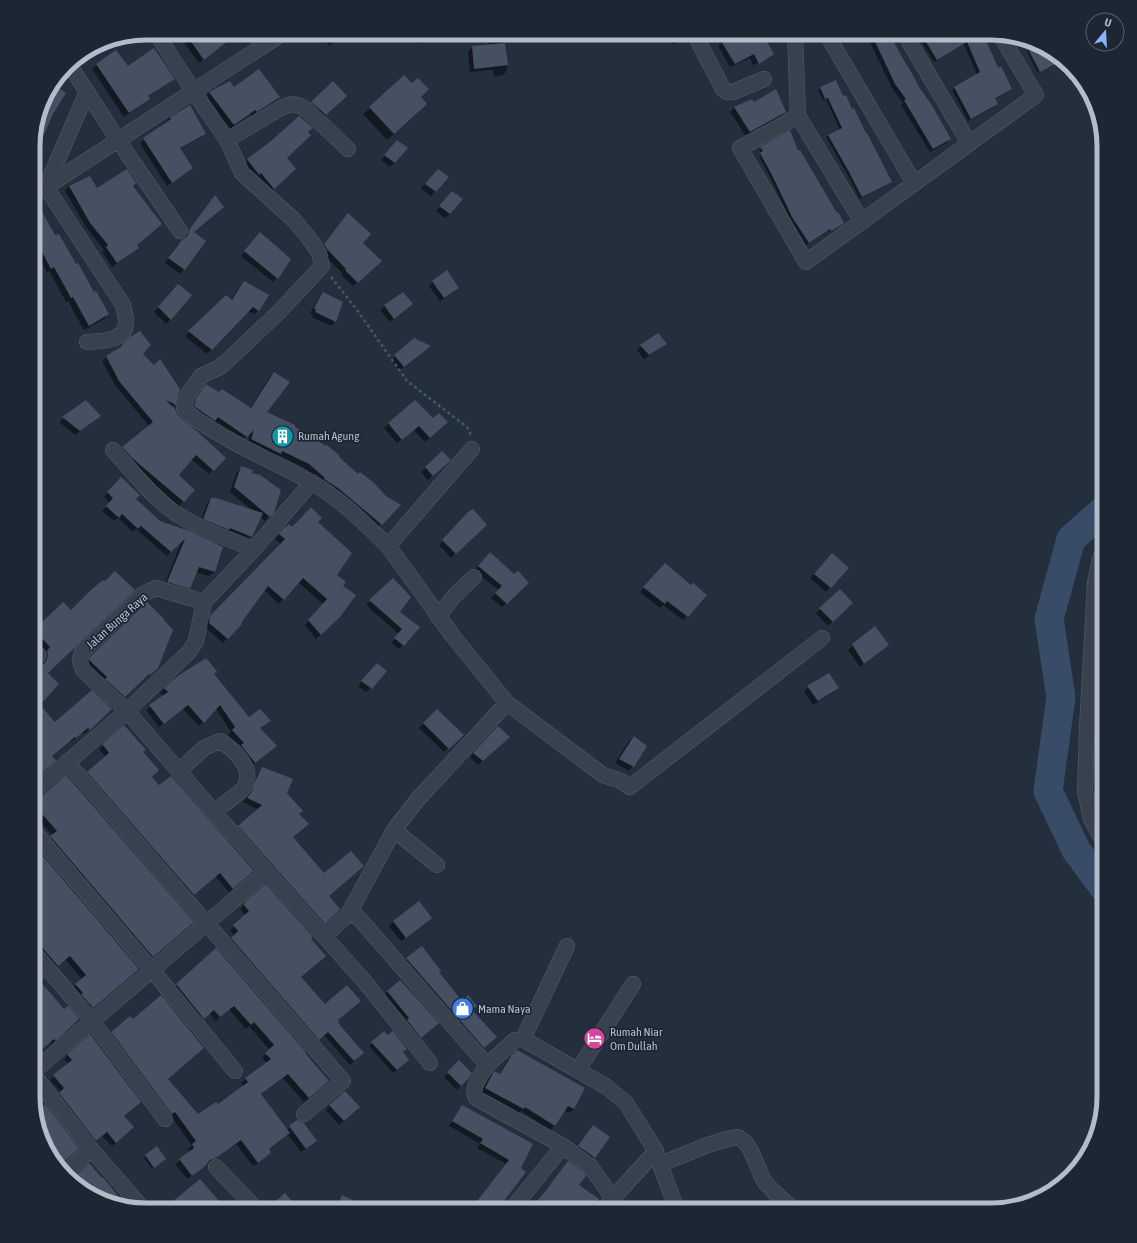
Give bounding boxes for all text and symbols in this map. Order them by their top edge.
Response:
north arrow [1085,12,1125,52]
text: U [1103,16,1113,29]
building icon: Rumah Agung [269,423,295,449]
place label: Rumah Agung [298,429,360,443]
street label: Jalan Bunga Raya [84,590,150,652]
shop icon: Mama Naya [449,996,475,1022]
place label: Mama Naya [478,1002,531,1016]
place label: Rumah Niar Om Dullah [610,1025,663,1053]
hotel icon: Rumah Niar Om Dullah [581,1026,607,1052]

